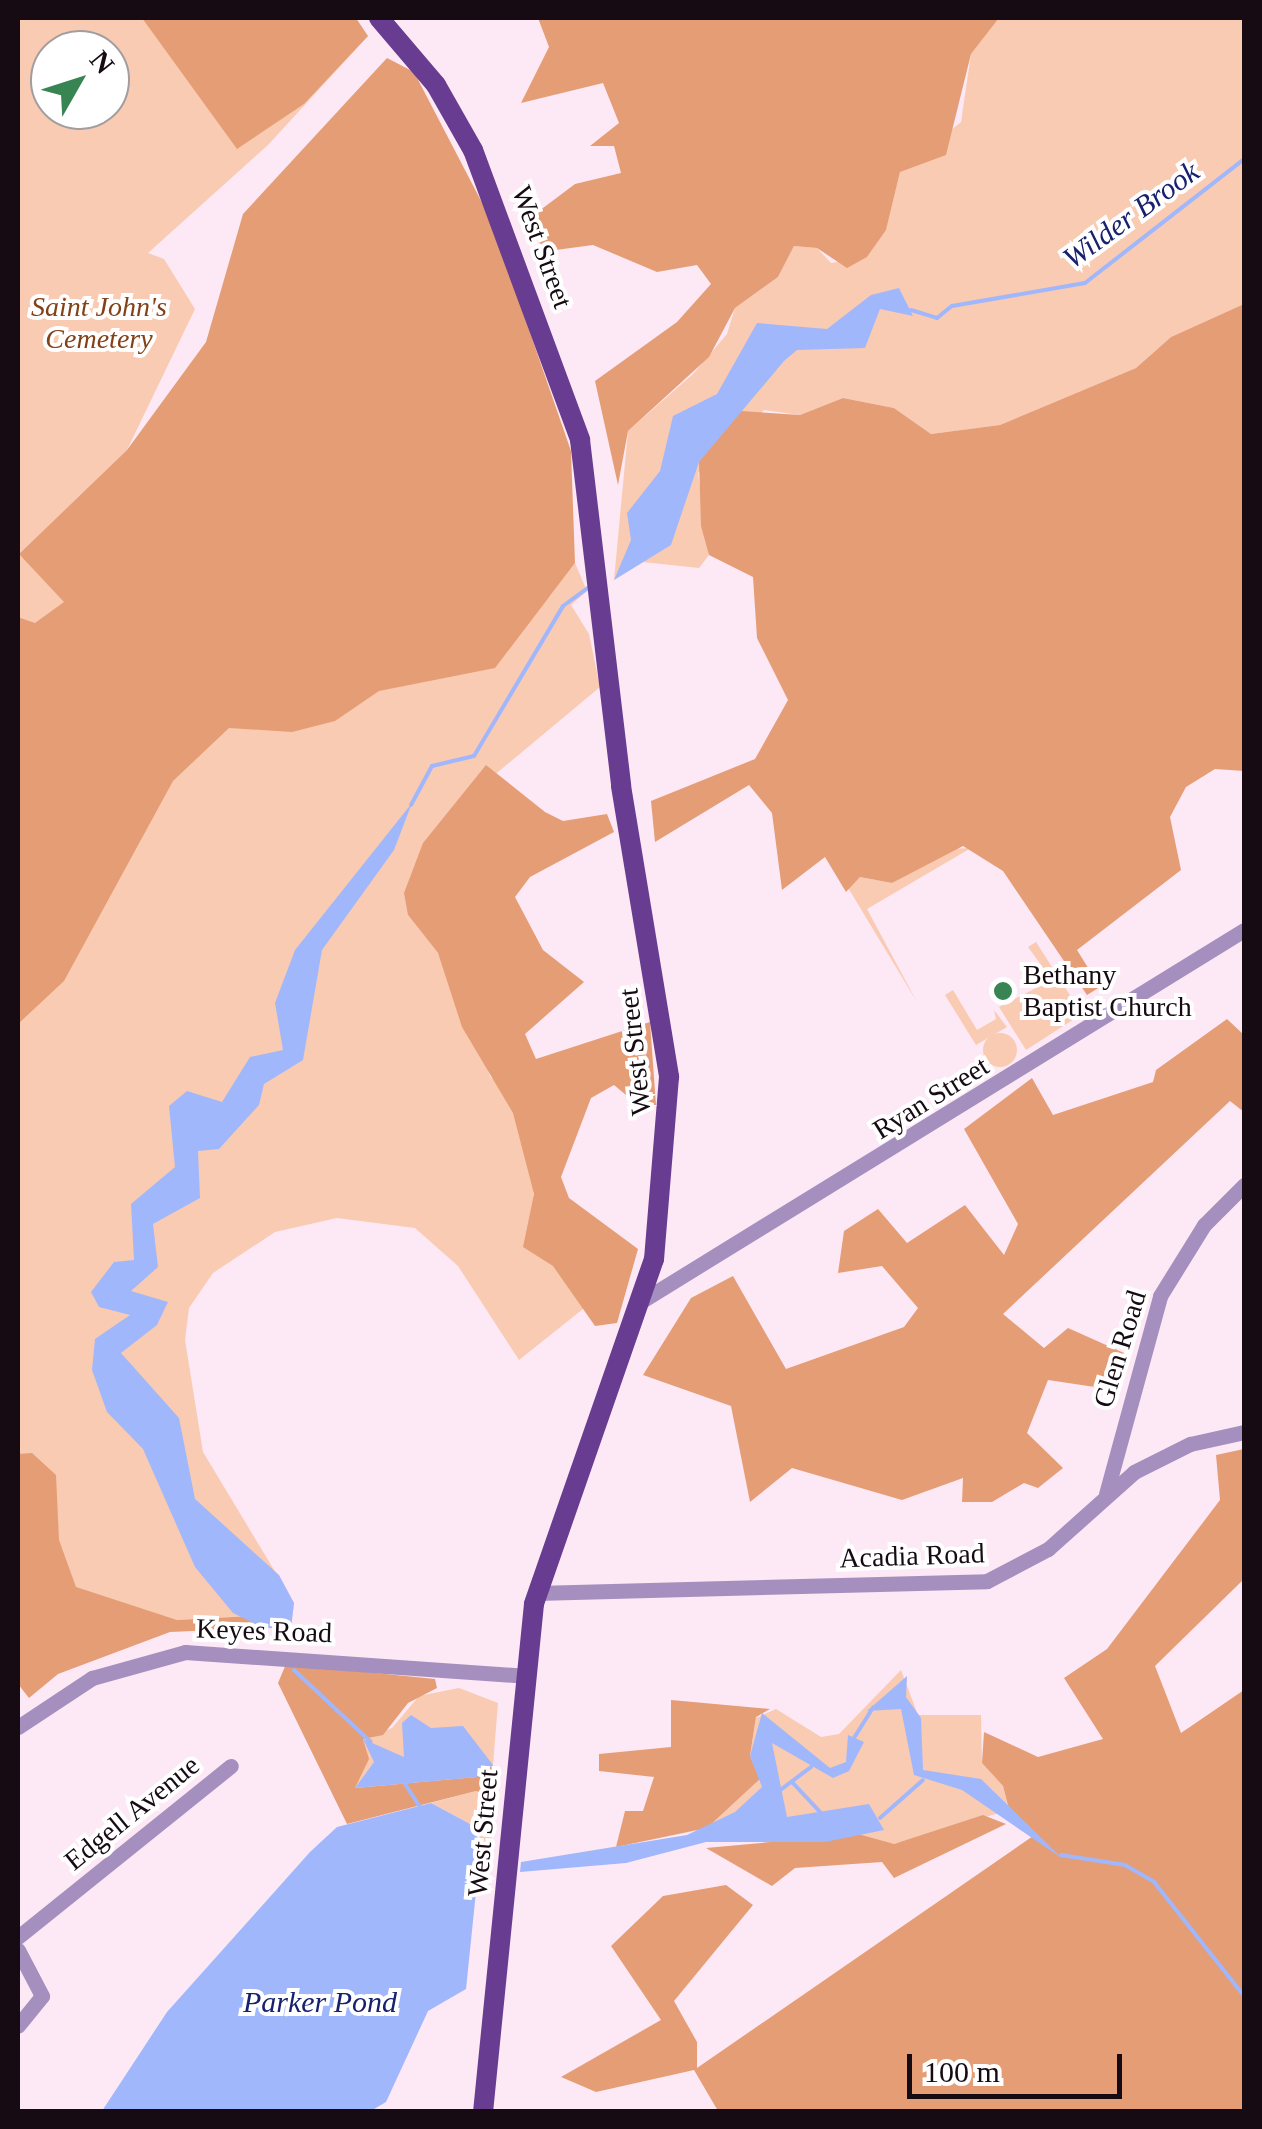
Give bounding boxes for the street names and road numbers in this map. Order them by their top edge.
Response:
street label: West Street [504,181,580,313]
street label: West Street [612,987,658,1117]
street label: Ryan Street [867,1049,995,1147]
street label: Glen Road [1086,1286,1154,1412]
street label: Acadia Road [839,1537,985,1575]
street label: Keyes Road [195,1612,333,1650]
street label: Edgell Avenue [57,1748,207,1878]
street label: West Street [461,1768,505,1898]

